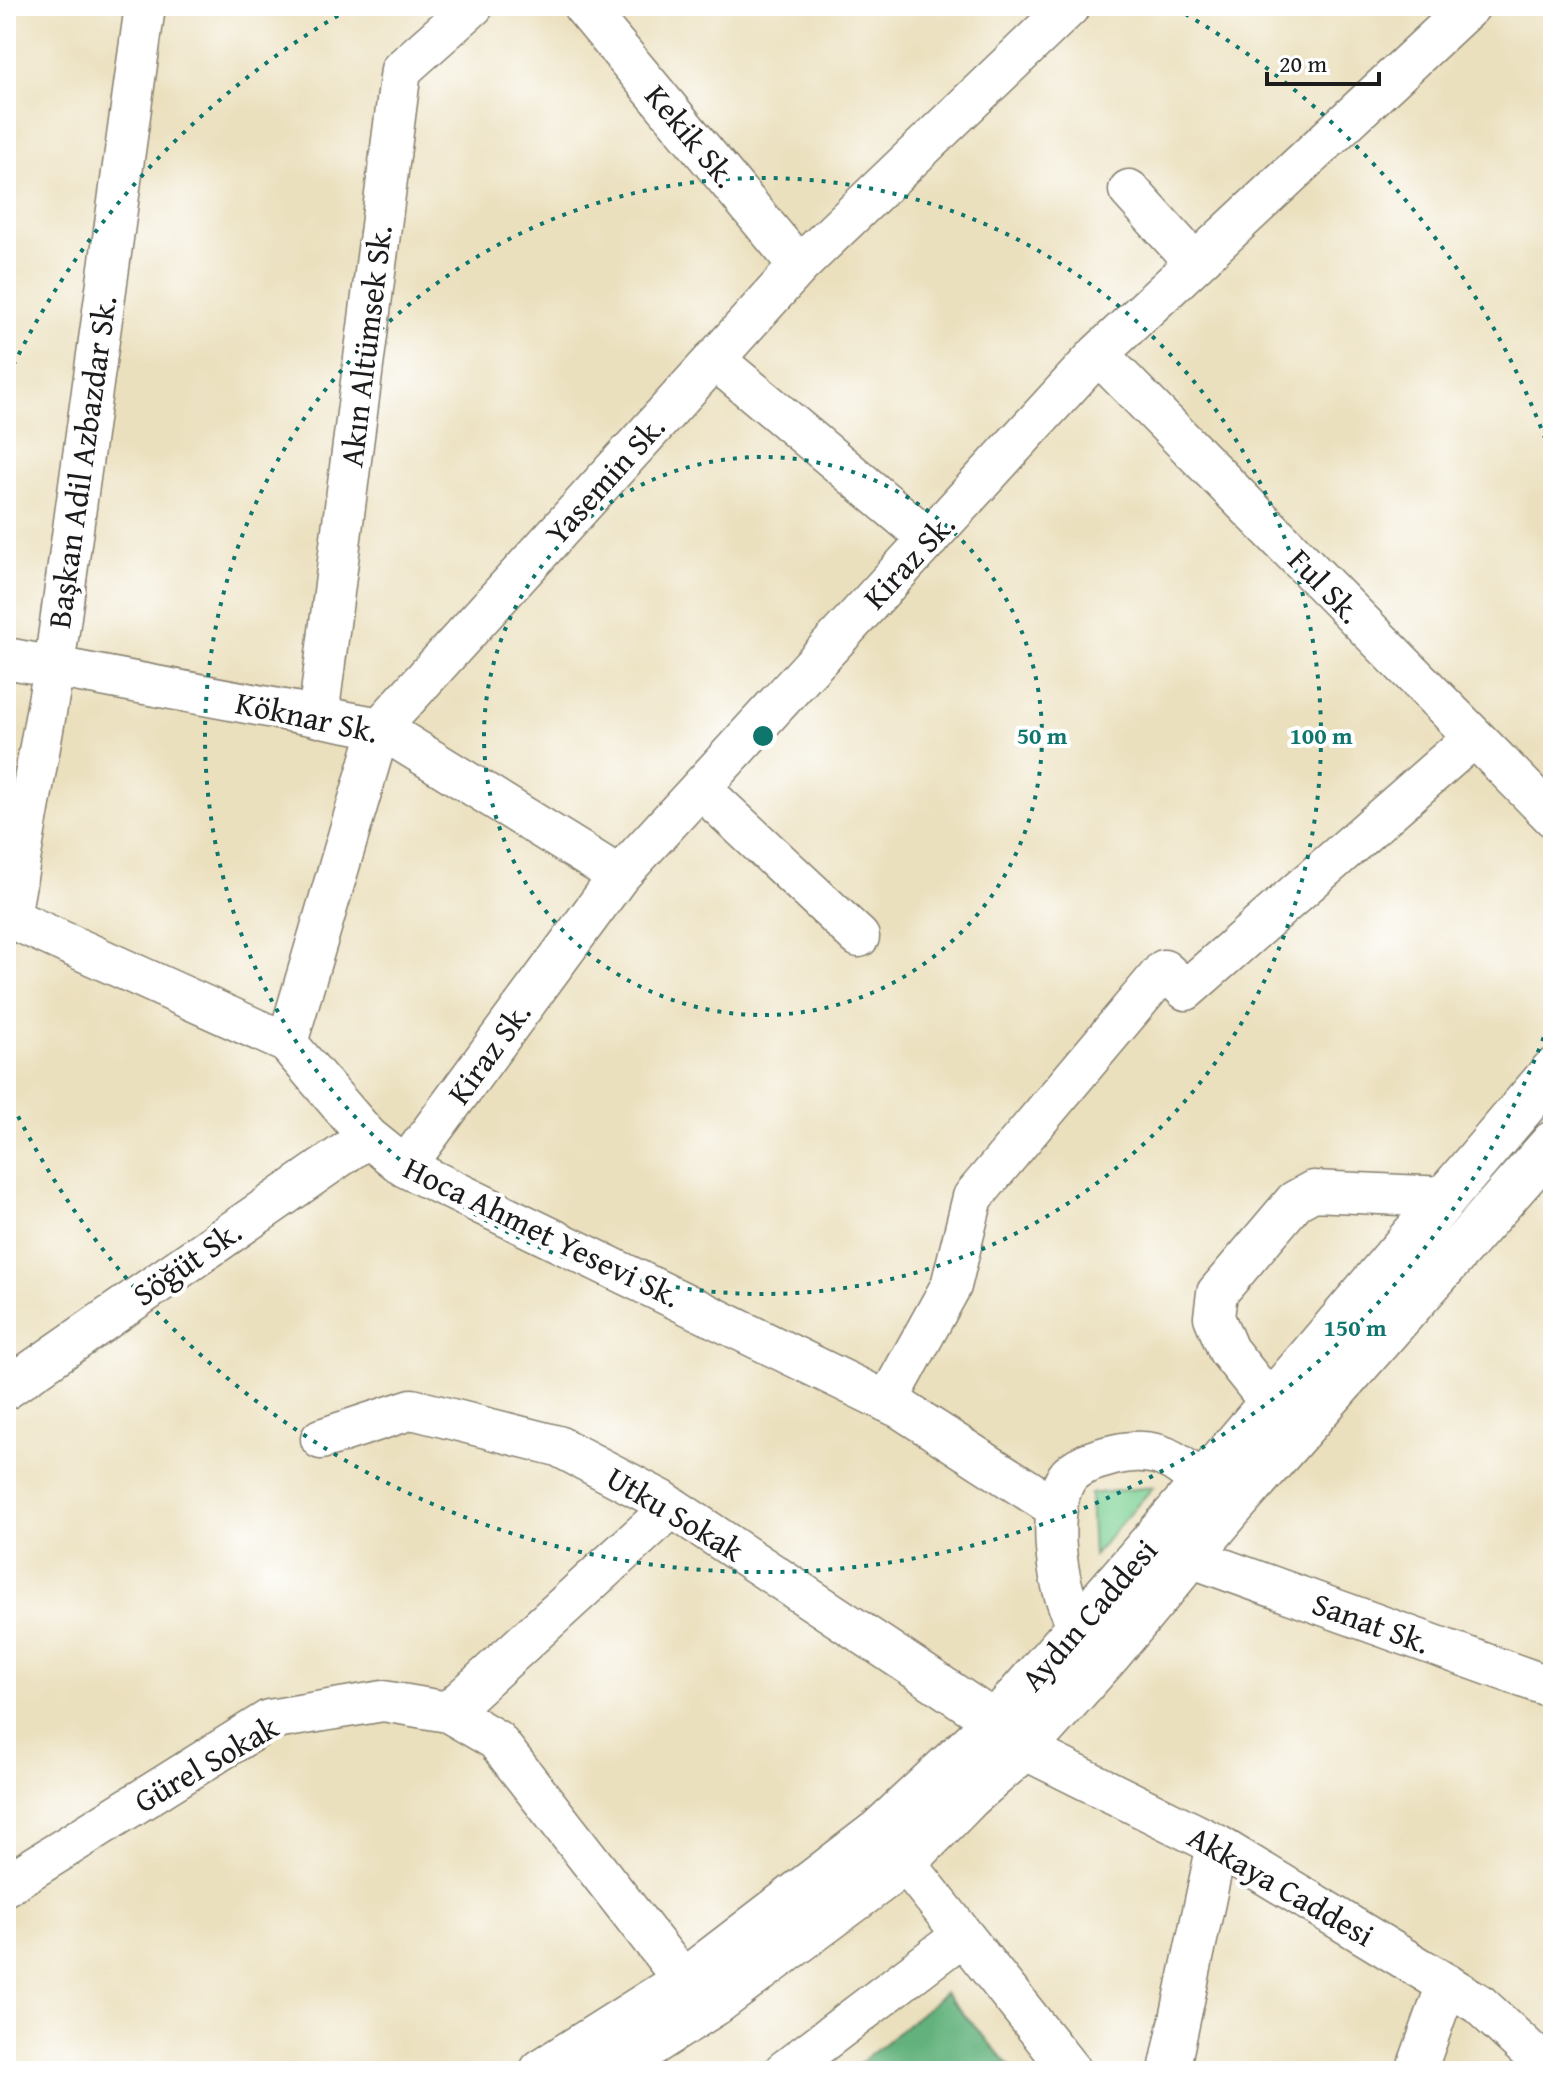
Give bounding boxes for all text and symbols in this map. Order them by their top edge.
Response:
scale bar [1267,36,1379,86]
text: 20 m [1279,46,1327,81]
street label: Kekik Sk. [634,74,749,198]
street label: Akın Altümsek Sk. [327,222,404,470]
street label: Başkan Adil Azbazdar Sk. [35,293,128,631]
street label: Yasemin Sk. [534,405,676,555]
street label: Kiraz Sk. [852,502,966,619]
street label: Ful Sk. [1278,537,1373,634]
street label: Köknar Sk. [232,679,383,755]
text: 50 m [1017,718,1068,753]
text: 100 m [1289,718,1353,753]
centre of rings [749,722,777,750]
street label: Kiraz Sk. [435,992,542,1114]
street label: Hoca Ahmet Yesevi Sk. [396,1144,688,1319]
street label: Söğüt Sk. [123,1208,251,1317]
text: 150 m [1323,1310,1387,1345]
street label: Utku Sokak [598,1454,753,1573]
street label: Aydın Caddesi [1009,1528,1168,1701]
street label: Sanat Sk. [1306,1580,1436,1665]
street label: Gürel Sokak [125,1703,287,1824]
street label: Akkaya Caddesi [1179,1813,1383,1958]

